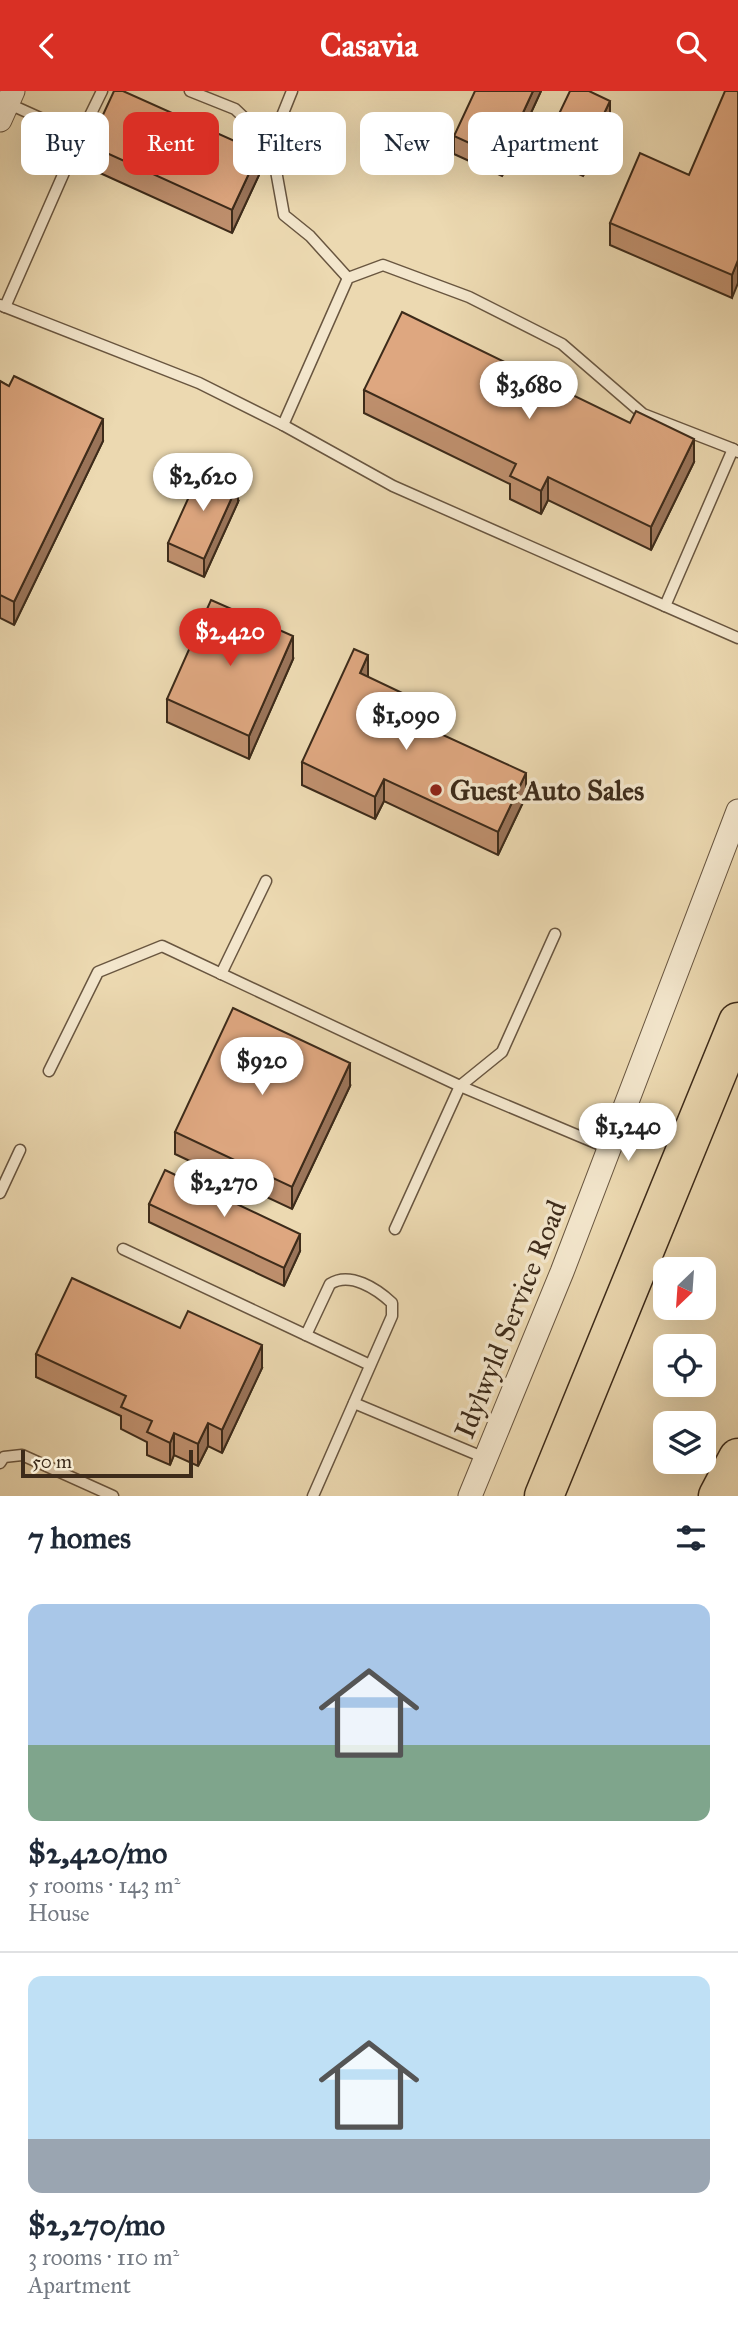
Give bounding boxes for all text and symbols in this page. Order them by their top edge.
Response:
text: Casavia [320,26,418,65]
icon: back [28,27,66,65]
icon: search [672,27,710,65]
chip: Buy [21,112,109,175]
chip: Rent [123,112,219,175]
chip: Filters [233,112,346,175]
chip: New [360,112,454,175]
chip: Apartment [468,112,623,175]
pin: $3,680 [472,361,586,421]
text: $3,680 [496,370,562,398]
pin: $2,620 [146,453,260,513]
text: $2,620 [169,462,237,490]
pin: $2,420 [173,609,287,668]
text: $2,420 [195,617,265,645]
pin: $1,090 [349,693,463,752]
text: $1,090 [372,701,440,729]
place label: Guest Auto Sales [450,773,644,808]
marker: Guest Auto Sales [428,782,444,798]
pin: $920 [221,1037,303,1097]
text: $920 [237,1046,287,1074]
pin: $1,240 [571,1103,685,1163]
text: $1,240 [595,1112,661,1140]
pin: $2,270 [167,1159,281,1219]
text: $2,270 [190,1168,258,1196]
street label: Idylwyld Service Road [447,1195,574,1443]
north arrow [653,1257,716,1319]
map controls [653,1257,716,1474]
button: locate [653,1334,716,1397]
button: layers [653,1411,716,1474]
scale bar [21,1447,192,1479]
text: 50 m [32,1450,72,1473]
icon: filters [672,1519,710,1557]
text: 7 homes [28,1520,131,1556]
icon: home [306,1650,432,1776]
text: $2,420/mo [28,1835,167,1871]
text: 5 rooms · 143 m² [28,1871,180,1899]
text: House [28,1899,90,1927]
icon: home [306,2022,432,2148]
text: $2,270/mo [28,2207,165,2243]
text: 3 rooms · 110 m² [28,2243,179,2271]
text: Apartment [28,2271,131,2299]

